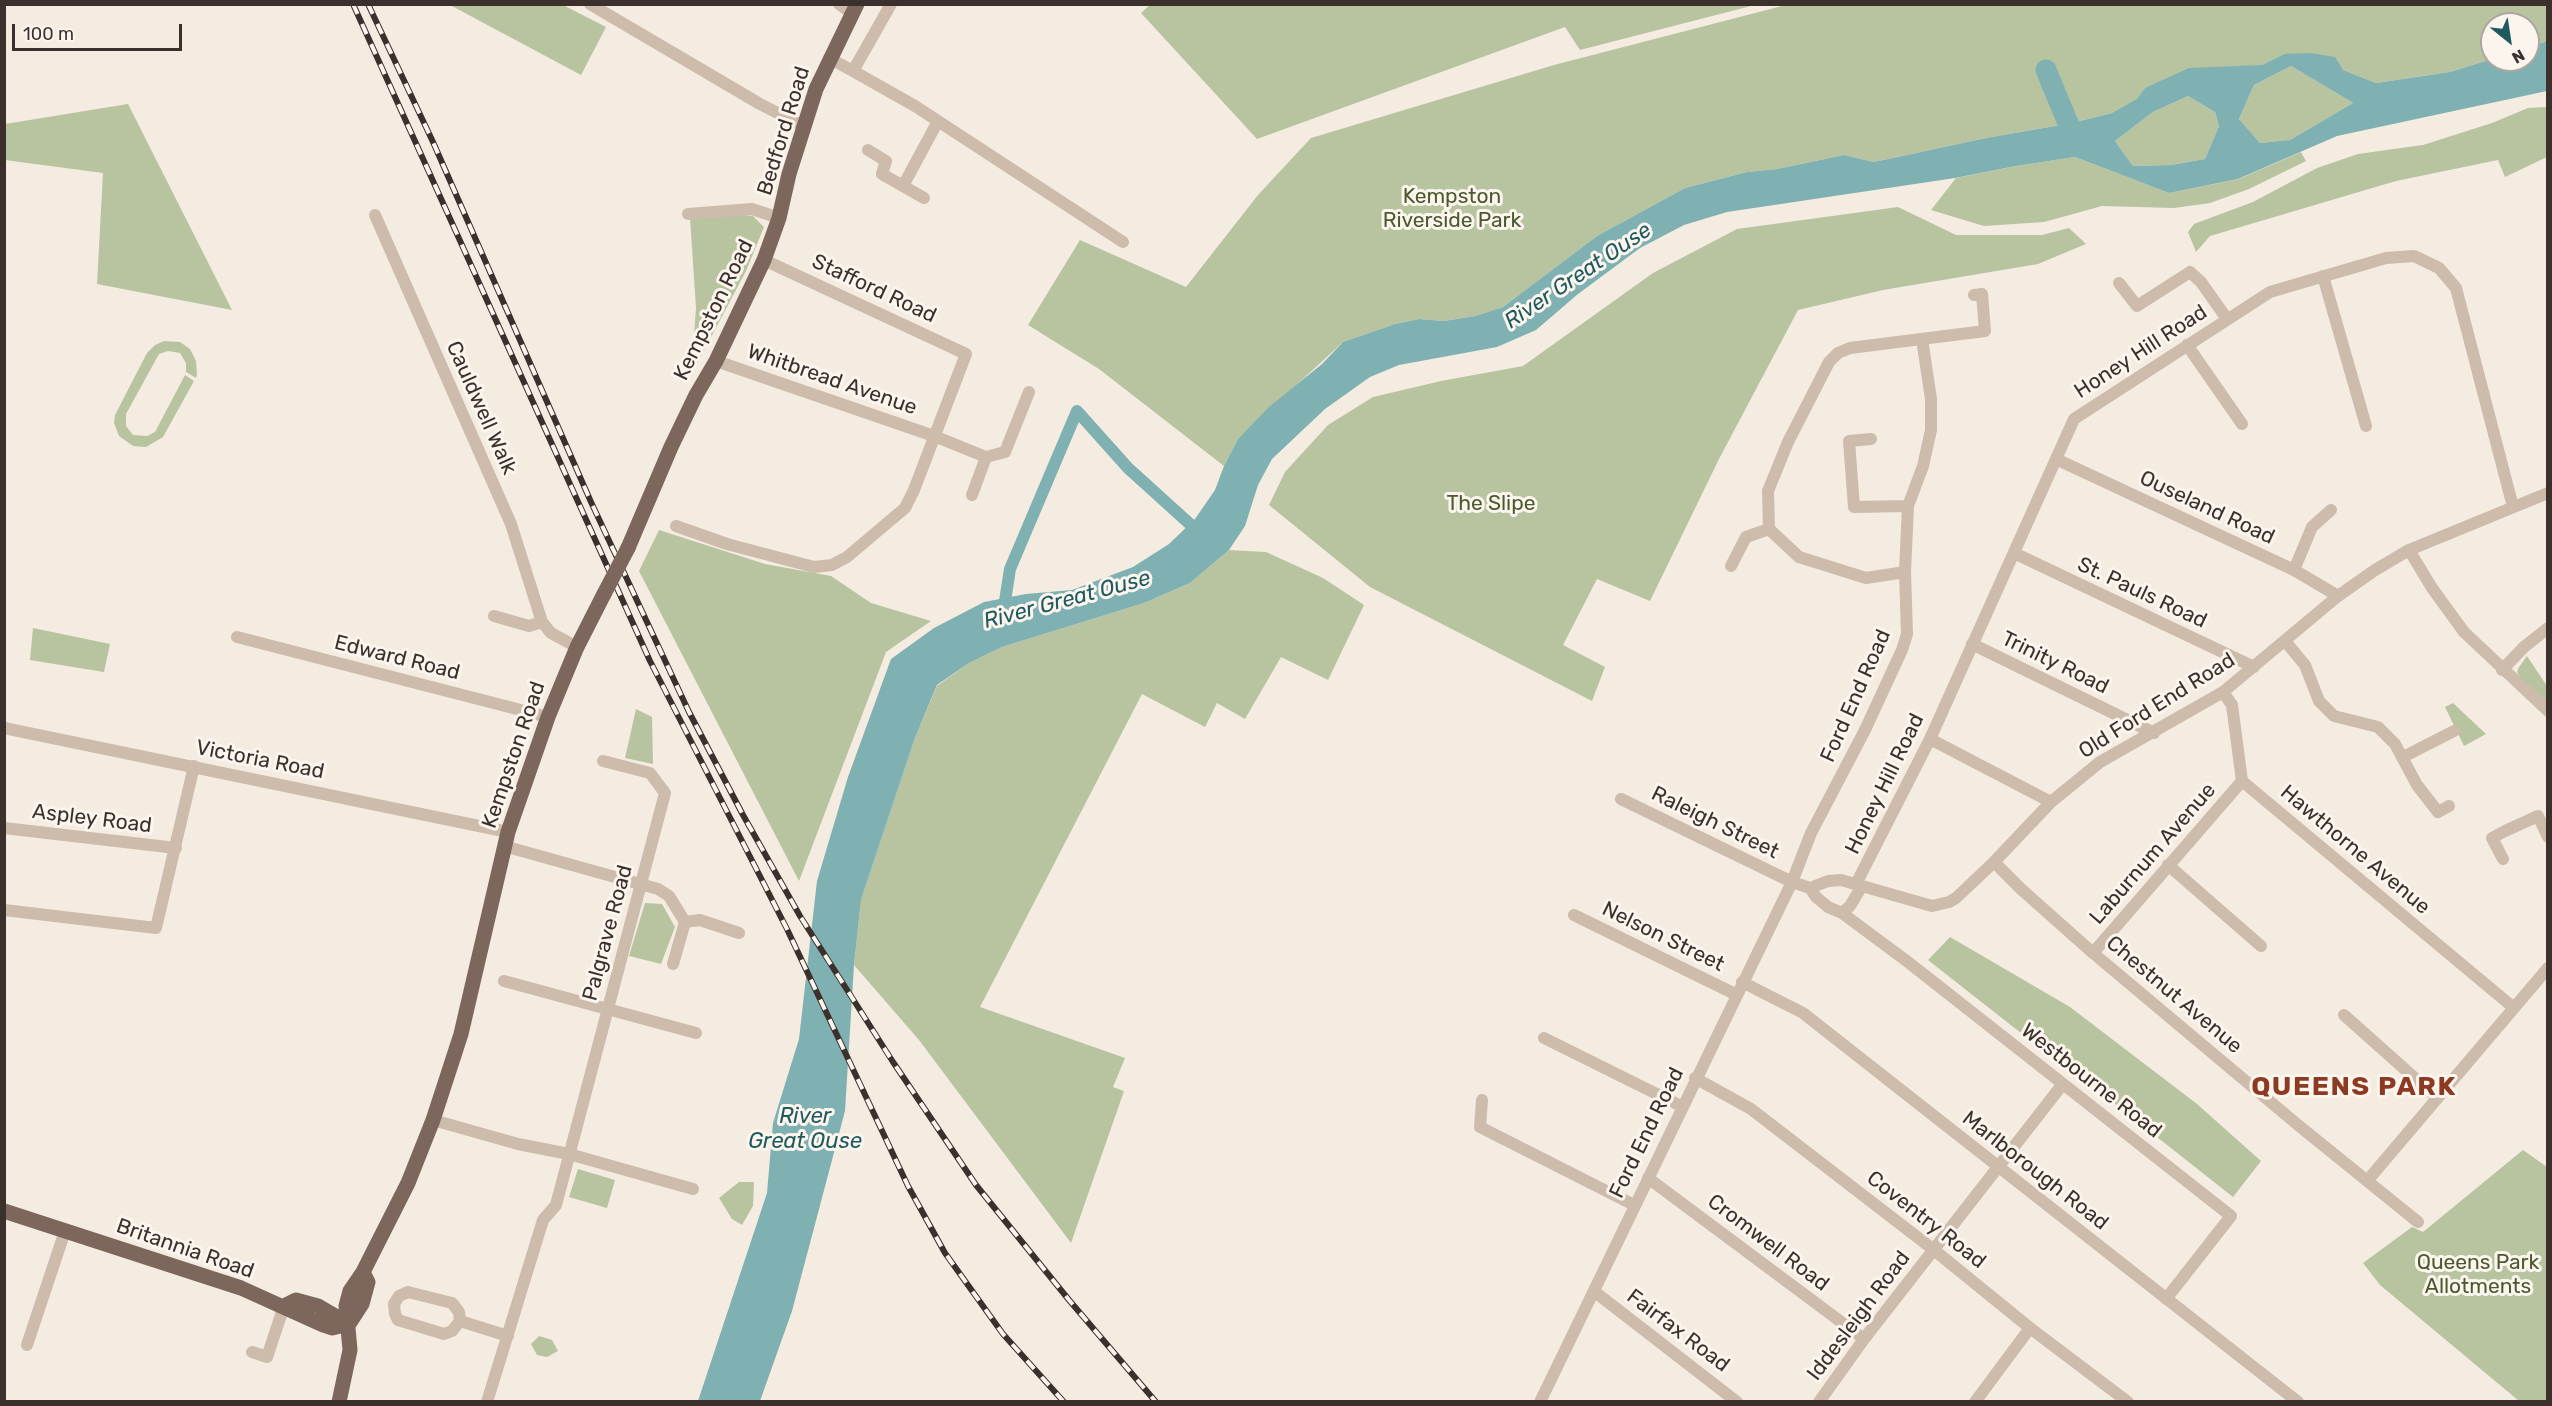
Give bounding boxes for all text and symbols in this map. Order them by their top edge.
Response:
scale bar [15,12,184,50]
north arrow [2480,12,2540,72]
text: 100 m [23,23,74,45]
text: N [2509,45,2528,67]
street label: Bedford Road [752,64,816,198]
park label: Kempston Riverside Park [1383,184,1521,234]
water label: River Great Ouse [1499,217,1657,335]
street label: Kempston Road [669,235,759,385]
street label: Stafford Road [808,249,940,329]
street label: Honey Hill Road [2070,300,2212,404]
street label: Cauldwell Walk [440,337,522,479]
street label: Whitbread Avenue [744,339,920,421]
street label: Ouseland Road [2135,466,2279,550]
park label: The Slipe [1447,491,1535,517]
street label: St. Pauls Road [2073,552,2211,634]
water label: River Great Ouse [981,565,1153,635]
street label: Ford End Road [1816,626,1896,766]
street label: Trinity Road [1997,626,2113,700]
street label: Edward Road [332,630,462,686]
street label: Old Ford End Road [2074,648,2240,764]
street label: Kempston Road [477,678,551,832]
street label: Honey Hill Road [1840,710,1930,858]
street label: Victoria Road [194,735,326,785]
street label: Laburnum Avenue [2085,778,2221,930]
street label: Hawthorne Avenue [2275,780,2435,920]
street label: Raleigh Street [1647,781,1783,865]
street label: Aspley Road [31,799,153,839]
street label: Palgrave Road [578,862,638,1004]
street label: Nelson Street [1598,897,1728,977]
street label: Chestnut Avenue [2101,931,2247,1059]
street label: Westbourne Road [2016,1018,2166,1144]
street label: Ford End Road [1604,1064,1690,1202]
district label: QUEENS PARK [2251,1071,2457,1103]
water label: River Great Ouse [748,1104,862,1156]
street label: Marlborough Road [1957,1106,2113,1236]
street label: Coventry Road [1862,1166,1990,1274]
street label: Cromwell Road [1702,1189,1834,1297]
street label: Britannia Road [113,1214,257,1284]
street label: Iddesleigh Road [1802,1246,1916,1386]
park label: Queens Park Allotments [2417,1250,2539,1300]
street label: Fairfax Road [1622,1284,1734,1378]

